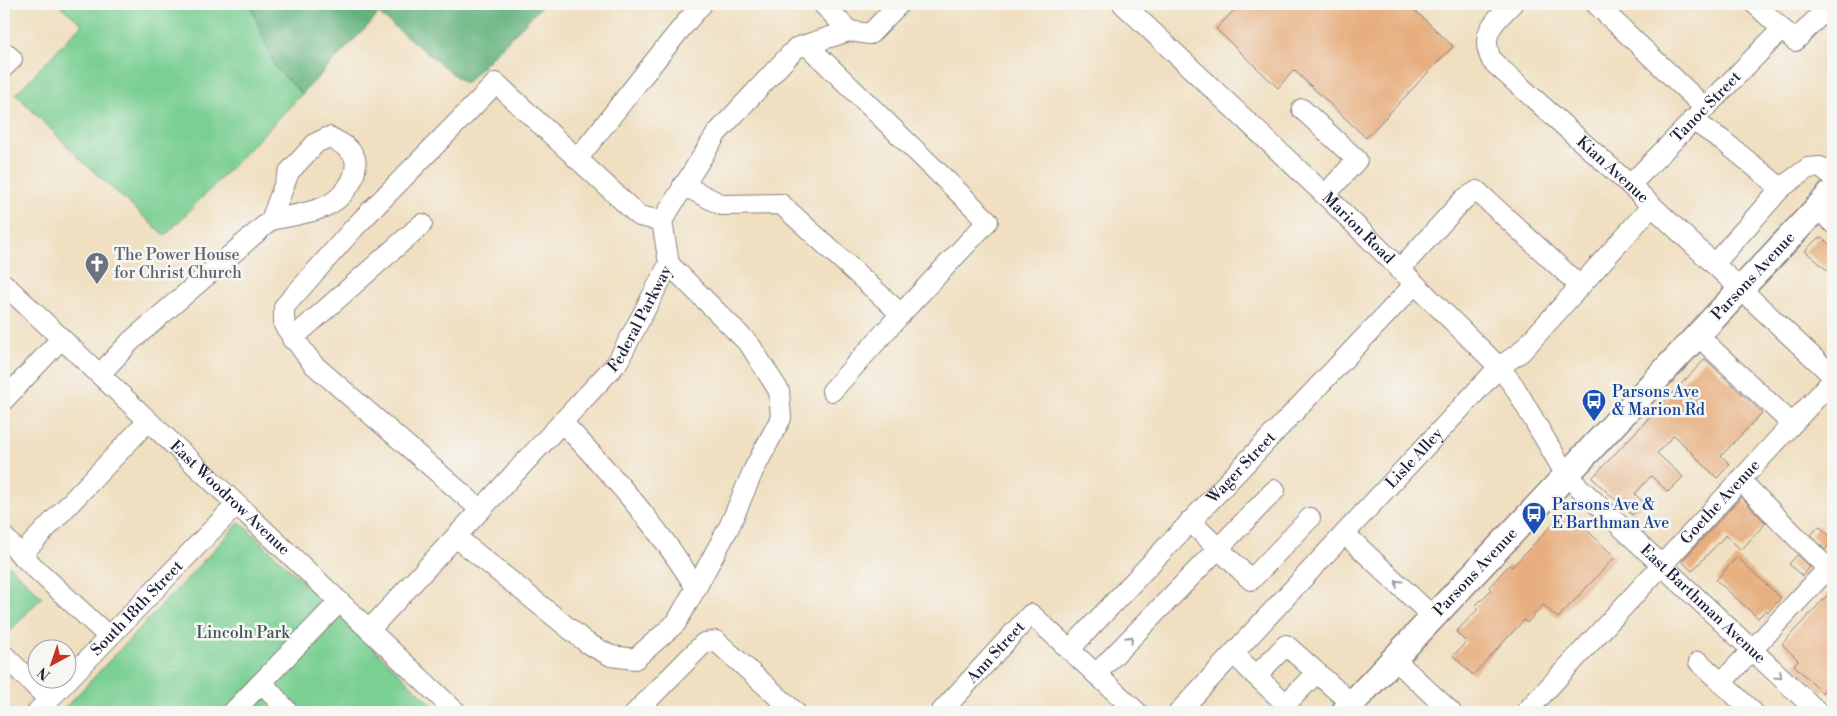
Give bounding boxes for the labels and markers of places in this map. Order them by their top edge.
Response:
place label: The Power House for Christ Church [114,245,242,283]
church icon: The Power House for Christ Church [84,251,110,285]
place label: Parsons Ave & Marion Rd [1612,382,1705,420]
bus stop icon: Parsons Ave & Marion Rd [1581,388,1607,422]
place label: Parsons Ave & E Barthman Ave [1552,495,1669,533]
bus stop icon: Parsons Ave & E Barthman Ave [1521,501,1547,535]

